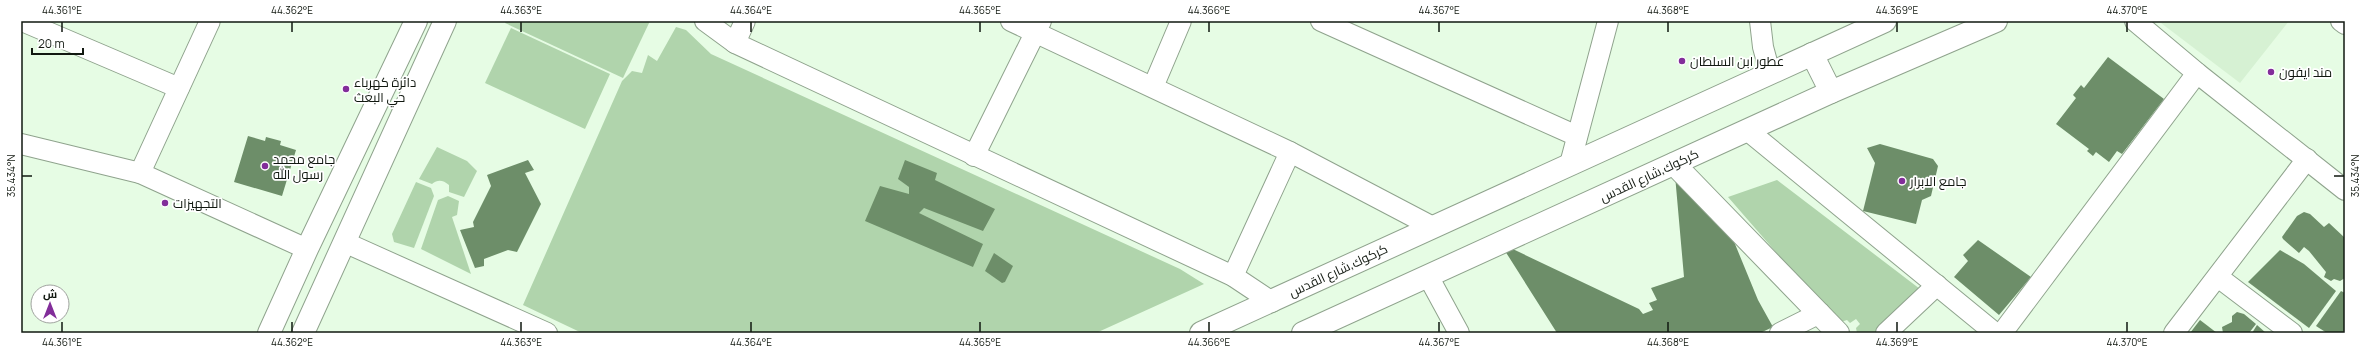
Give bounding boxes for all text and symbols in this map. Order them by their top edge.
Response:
text: 44.361°E [42,3,82,17]
text: 44.362°E [271,3,313,17]
text: 44.363°E [500,3,542,17]
text: 44.364°E [730,3,772,17]
text: 44.365°E [959,3,1001,17]
text: 44.366°E [1188,3,1230,17]
text: 44.367°E [1418,3,1460,17]
text: 44.368°E [1647,3,1689,17]
text: 44.369°E [1876,3,1918,17]
text: 44.370°E [2106,3,2148,17]
scale bar [32,30,83,56]
text: 20 m [38,35,65,52]
place label: عطور ابن السلطان [1690,52,1784,70]
marker: عطور ابن السلطان [1677,56,1687,66]
place label: مند ايفون [2279,63,2332,81]
marker: مند ايفون [2266,67,2276,77]
place label: دائرة كهرباء حي البعث [354,73,416,108]
marker: دائرة كهرباء حي البعث [341,84,351,94]
street label: كركوك,شارع القدس [1597,144,1701,206]
place label: جامع محمد رسول الله [273,150,335,183]
text: 35.434°N [4,155,18,197]
text: 35.434°N [2348,155,2362,197]
marker: جامع محمد رسول الله [260,161,270,171]
place label: جامع الابرار [1909,172,1966,190]
marker: جامع الابرار [1897,176,1907,186]
place label: التجهيزات [173,194,222,212]
marker: التجهيزات [160,198,170,208]
street label: كركوك,شارع القدس [1286,239,1390,301]
north arrow [30,284,70,324]
text: ش [43,286,57,301]
text: 44.361°E [42,335,82,349]
text: 44.362°E [271,335,313,349]
text: 44.363°E [500,335,542,349]
text: 44.364°E [730,335,772,349]
text: 44.365°E [959,335,1001,349]
text: 44.366°E [1188,335,1230,349]
text: 44.367°E [1418,335,1460,349]
text: 44.368°E [1647,335,1689,349]
text: 44.369°E [1876,335,1918,349]
text: 44.370°E [2106,335,2148,349]

